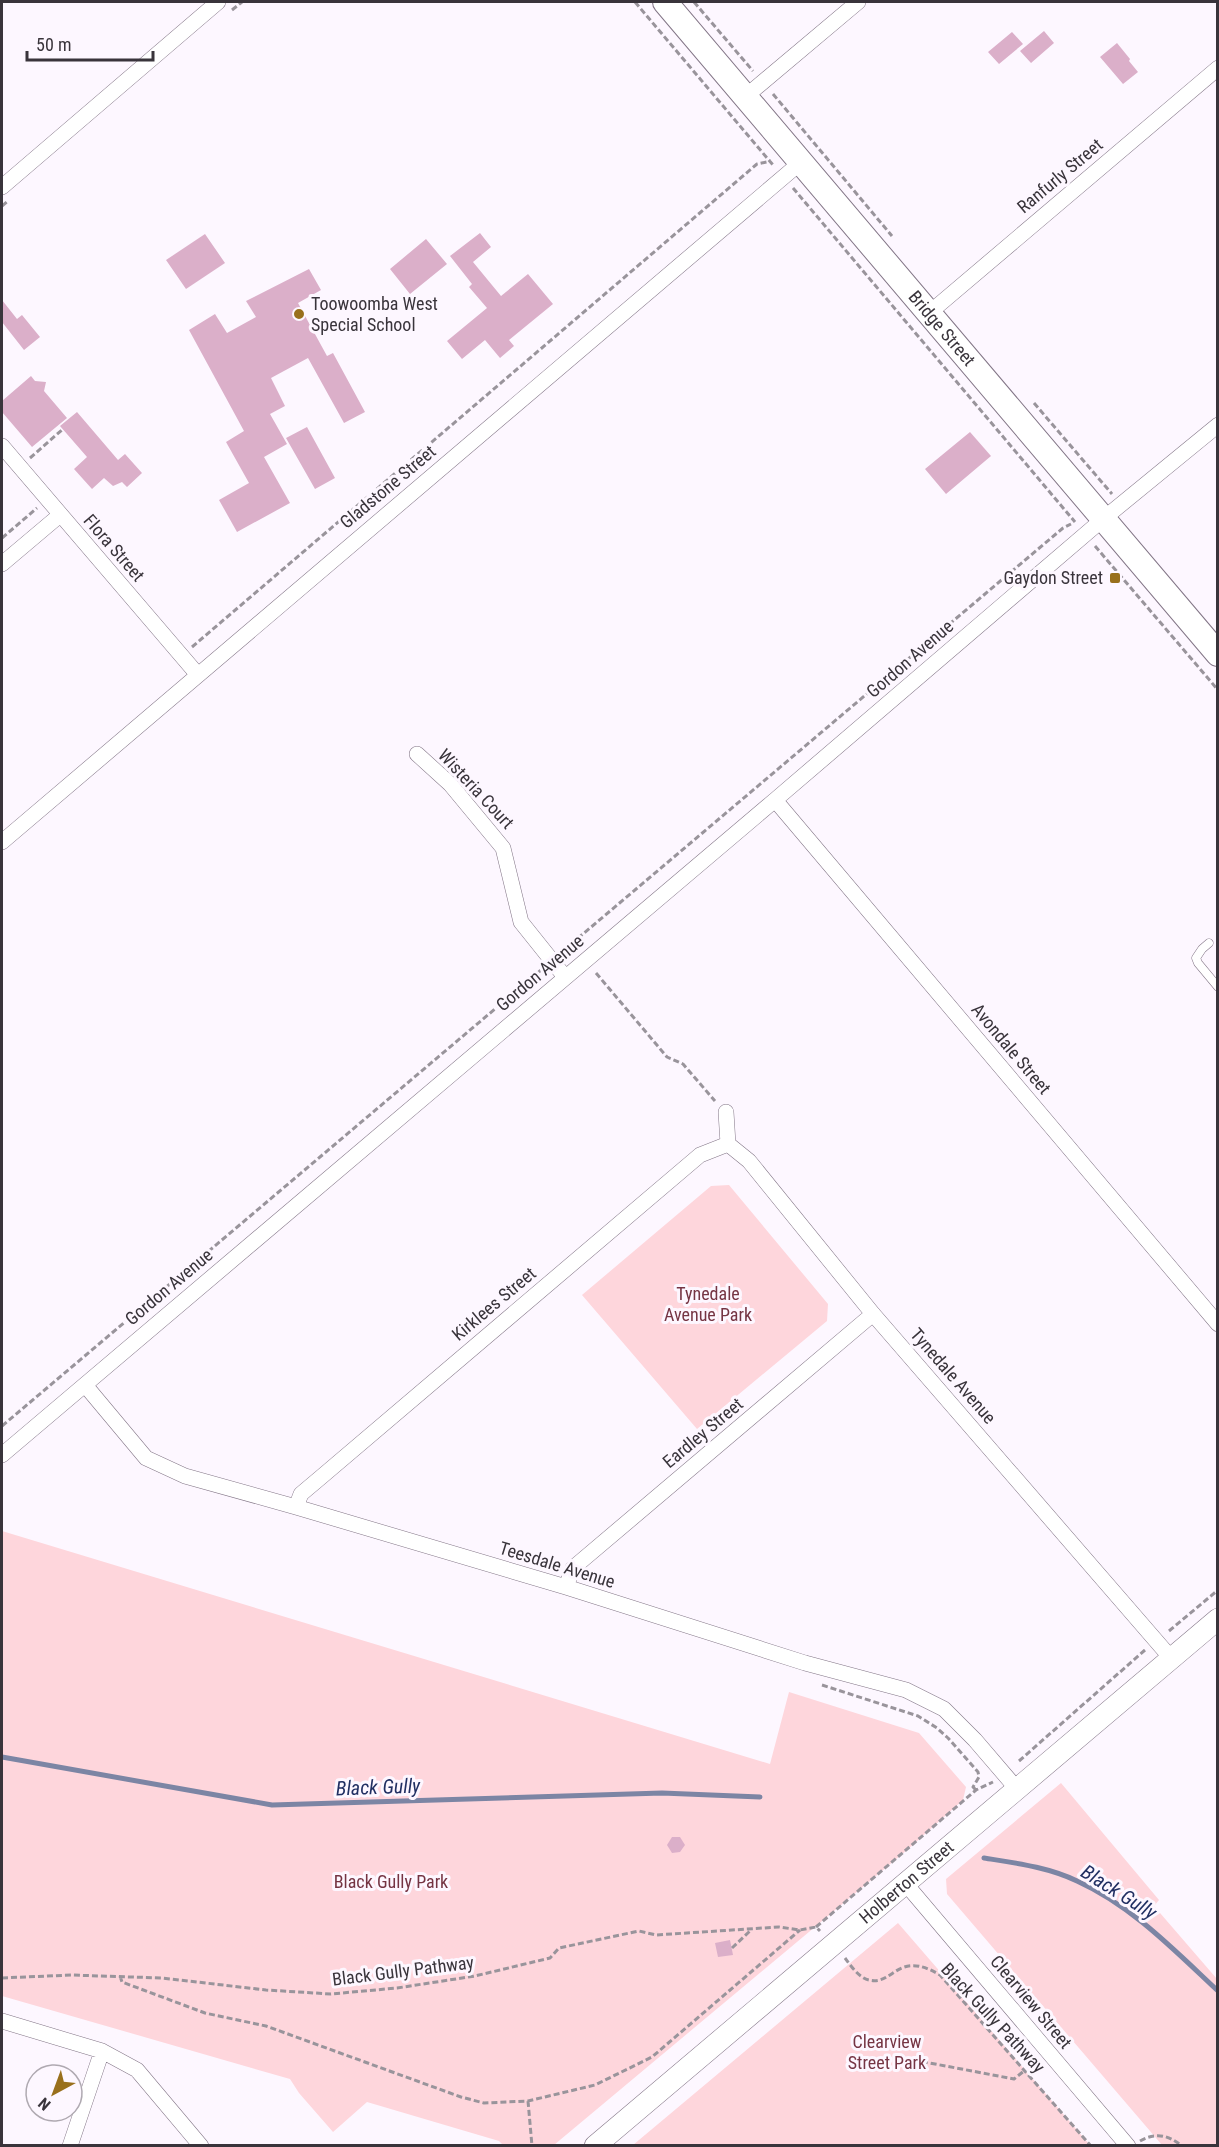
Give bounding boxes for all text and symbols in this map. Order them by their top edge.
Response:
scale bar [27,24,153,62]
text: 50 m [36,34,71,55]
street label: Ranfurly Street [1013,134,1107,217]
street label: Bridge Street [904,286,980,370]
place label: Toowoomba West Special School [311,293,438,335]
marker: Toowoomba West Special School [292,307,306,321]
street label: Gladstone Street [336,441,440,533]
street label: Flora Street [80,510,149,585]
place label: Gaydon Street [1003,567,1103,588]
marker: Gaydon Street [1108,571,1122,585]
street label: Gordon Avenue [862,615,957,702]
street label: Wisteria Court [434,744,519,833]
street label: Gordon Avenue [492,930,588,1015]
street label: Avondale Street [967,999,1055,1098]
street label: Gordon Avenue [121,1244,217,1329]
street label: Kirklees Street [447,1262,540,1345]
park label: Tynedale Avenue Park [664,1283,752,1325]
street label: Tynedale Avenue [906,1324,1000,1428]
street label: Eardley Street [658,1393,747,1472]
street label: Teesdale Avenue [497,1537,617,1592]
water label: Black Gully [335,1774,422,1800]
street label: Holberton Street [855,1836,958,1928]
water label: Black Gully [1077,1859,1162,1925]
park label: Black Gully Park [334,1871,448,1892]
street label: Black Gully Pathway [331,1951,475,1990]
street label: Clearview Street [986,1951,1076,2053]
street label: Black Gully Pathway [937,1958,1050,2077]
park label: Clearview Street Park [848,2031,926,2073]
north arrow [24,2063,84,2123]
text: N [35,2094,54,2114]

